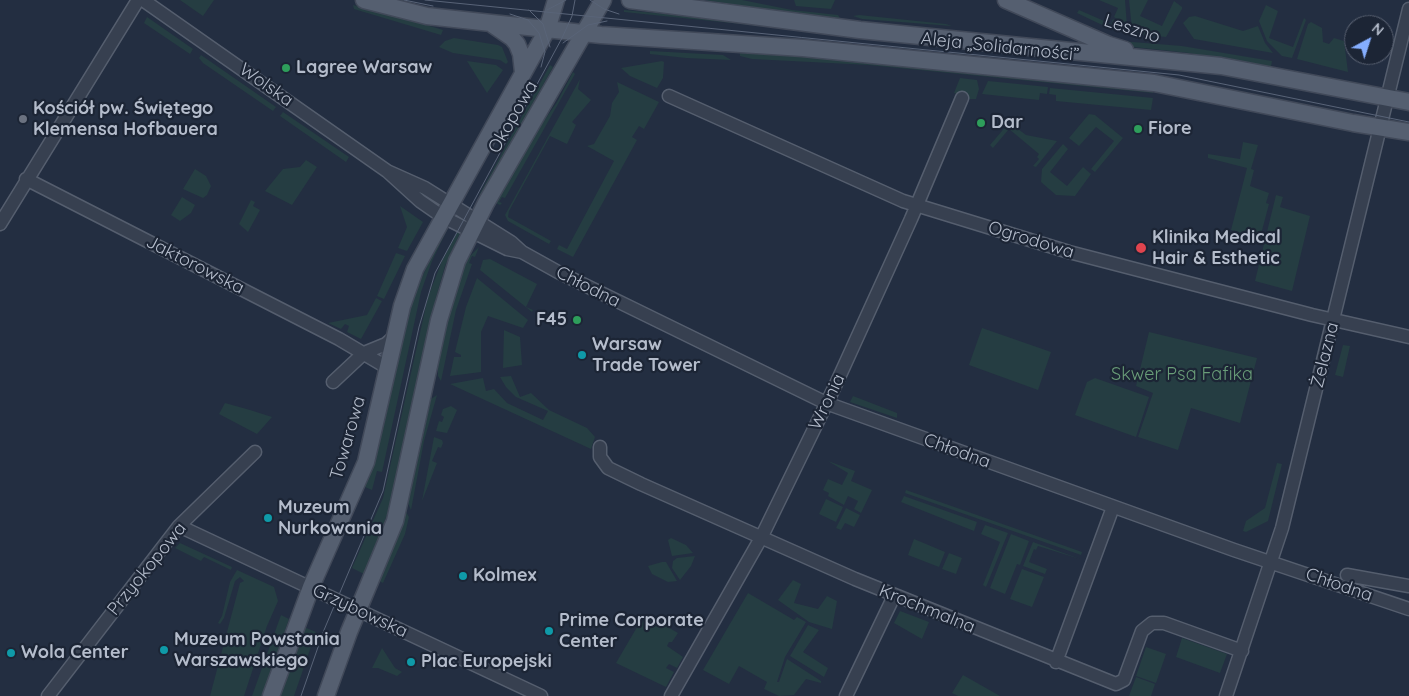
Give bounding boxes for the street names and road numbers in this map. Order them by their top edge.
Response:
street label: Leszno [1101,10,1163,48]
street label: Aleja „Solidarności” [920,28,1080,66]
street label: Wolska [235,59,297,111]
street label: Okopowa [484,77,542,157]
street label: Ogrodowa [985,217,1077,263]
street label: Jaktorowska [142,231,248,299]
street label: Chłodna [552,262,624,312]
street label: Żelazna [1306,320,1344,390]
street label: Wronia [804,370,850,434]
street label: Towarowa [326,394,370,482]
street label: Chłodna [921,429,993,473]
street label: Przyokopowa [103,518,191,620]
street label: Chłodna [1303,564,1375,606]
street label: Grzybowska [309,580,411,642]
street label: Krochmalna [876,580,978,638]

